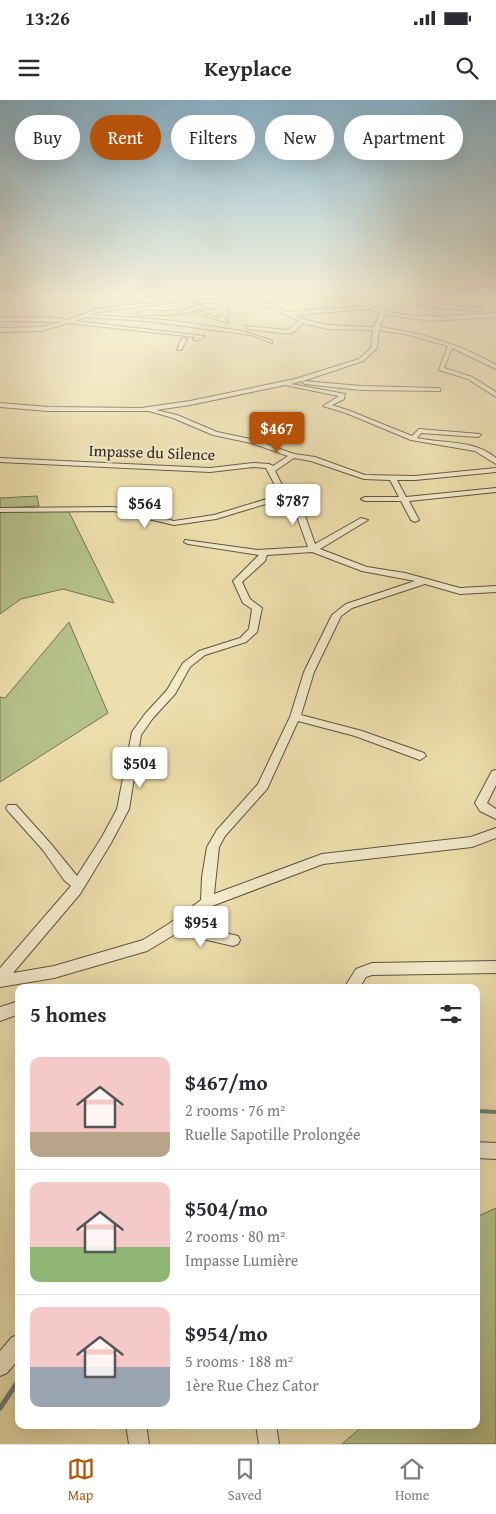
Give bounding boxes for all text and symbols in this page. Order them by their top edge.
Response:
text: 13:26 [25,4,70,32]
text: Keyplace [204,52,292,84]
icon: menu [15,54,43,82]
icon: search [453,54,481,82]
chip: Buy [15,115,80,160]
chip: Rent [90,115,161,160]
chip: Filters [171,115,255,160]
chip: New [265,115,334,160]
chip: Apartment [344,115,463,160]
pin: $467 [247,412,307,454]
text: $467 [260,416,294,440]
street label: Impasse du Silence [88,438,216,466]
pin: $787 [263,484,323,526]
pin: $564 [115,486,175,529]
text: $787 [276,488,310,512]
text: $564 [128,491,162,515]
pin: $504 [110,746,170,789]
text: $504 [123,751,157,775]
pin: $954 [171,906,231,948]
text: $954 [184,910,218,934]
text: 5 homes [30,999,106,1030]
icon: filters [437,1000,465,1028]
text: $467/mo [185,1067,268,1098]
icon: home [70,1077,130,1137]
text: 2 rooms · 76 m² [185,1098,285,1122]
text: Ruelle Sapotille Prolongée [185,1122,360,1146]
text: $504/mo [185,1193,268,1224]
icon: home [70,1202,130,1262]
text: 2 rooms · 80 m² [185,1224,285,1248]
text: Impasse Lumière [185,1248,298,1272]
text: $954/mo [185,1318,268,1349]
icon: home [70,1327,130,1387]
text: 5 rooms · 188 m² [185,1349,293,1373]
text: 1ère Rue Chez Cator [185,1373,319,1397]
tab: Map [67,1455,95,1505]
tab: Saved [228,1455,262,1505]
tab: Home [395,1455,429,1505]

